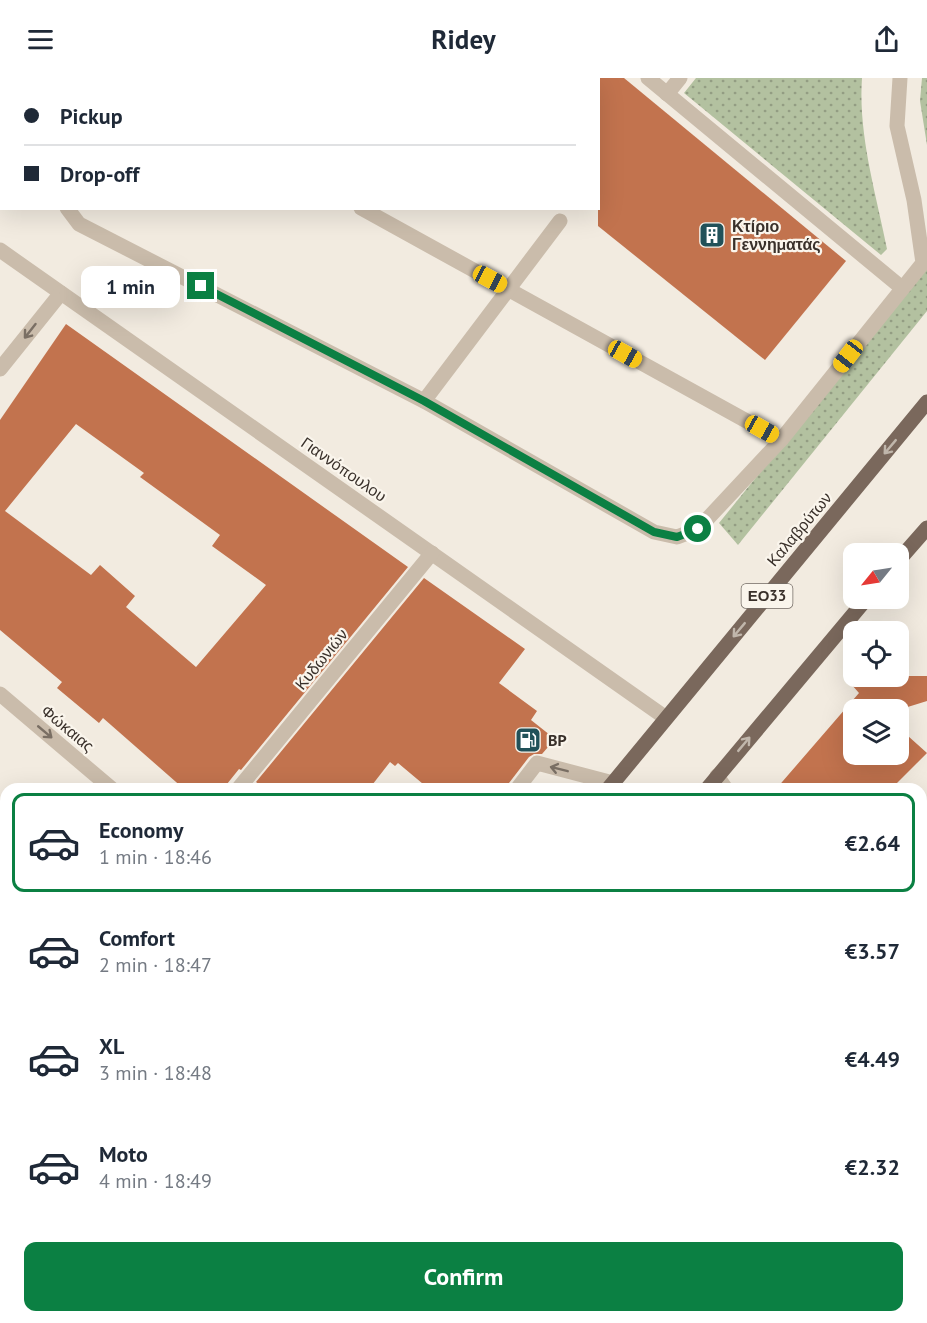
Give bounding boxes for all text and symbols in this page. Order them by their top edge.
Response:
text: Ridey [431,22,496,56]
icon: menu [24,23,57,56]
icon: share [870,23,903,56]
text: Pickup [60,102,123,130]
text: Drop-off [60,160,139,188]
place label: Κτίριο Γεννηματάς [732,216,821,254]
building icon: Κτίριο Γεννηματάς [697,220,727,250]
car [470,263,510,295]
callout: 1 min [81,265,180,307]
route end [187,272,214,299]
text: 1 min [106,274,155,300]
one-way arrow [24,323,37,339]
car [830,336,866,376]
car [605,337,645,371]
car [742,412,782,446]
street label: Γιαννόπουλου [298,432,390,506]
one-way arrow [883,439,896,455]
street label: Καλαβρύτων [762,488,836,570]
route start [684,515,711,542]
north arrow [843,543,909,609]
map controls [843,543,909,765]
road number: ΕΟ33 [742,584,792,608]
button: locate [843,621,909,687]
one-way arrow [732,622,745,638]
street label: Κυδωνιών [290,624,352,694]
button: layers [843,699,909,765]
street label: Φώκαιας [38,700,99,756]
one-way arrow [37,725,52,739]
fuel station icon: BP [513,725,543,755]
place label: BP [548,730,567,750]
one-way arrow [737,737,751,752]
one-way arrow [550,763,569,774]
icon: car [27,816,81,870]
text: Economy [99,816,183,844]
text: €2.64 [845,829,900,857]
text: 1 min · 18:46 [99,844,212,870]
icon: car [27,924,81,978]
text: Comfort [99,924,175,952]
text: €3.57 [845,937,900,965]
text: 2 min · 18:47 [99,952,212,978]
icon: car [27,1032,81,1086]
text: XL [99,1032,124,1060]
text: €4.49 [845,1045,900,1073]
text: 3 min · 18:48 [99,1060,212,1086]
icon: car [27,1140,81,1194]
text: Moto [99,1140,148,1168]
text: €2.32 [845,1153,900,1181]
text: 4 min · 18:49 [99,1168,212,1194]
button: Confirm [24,1242,903,1311]

